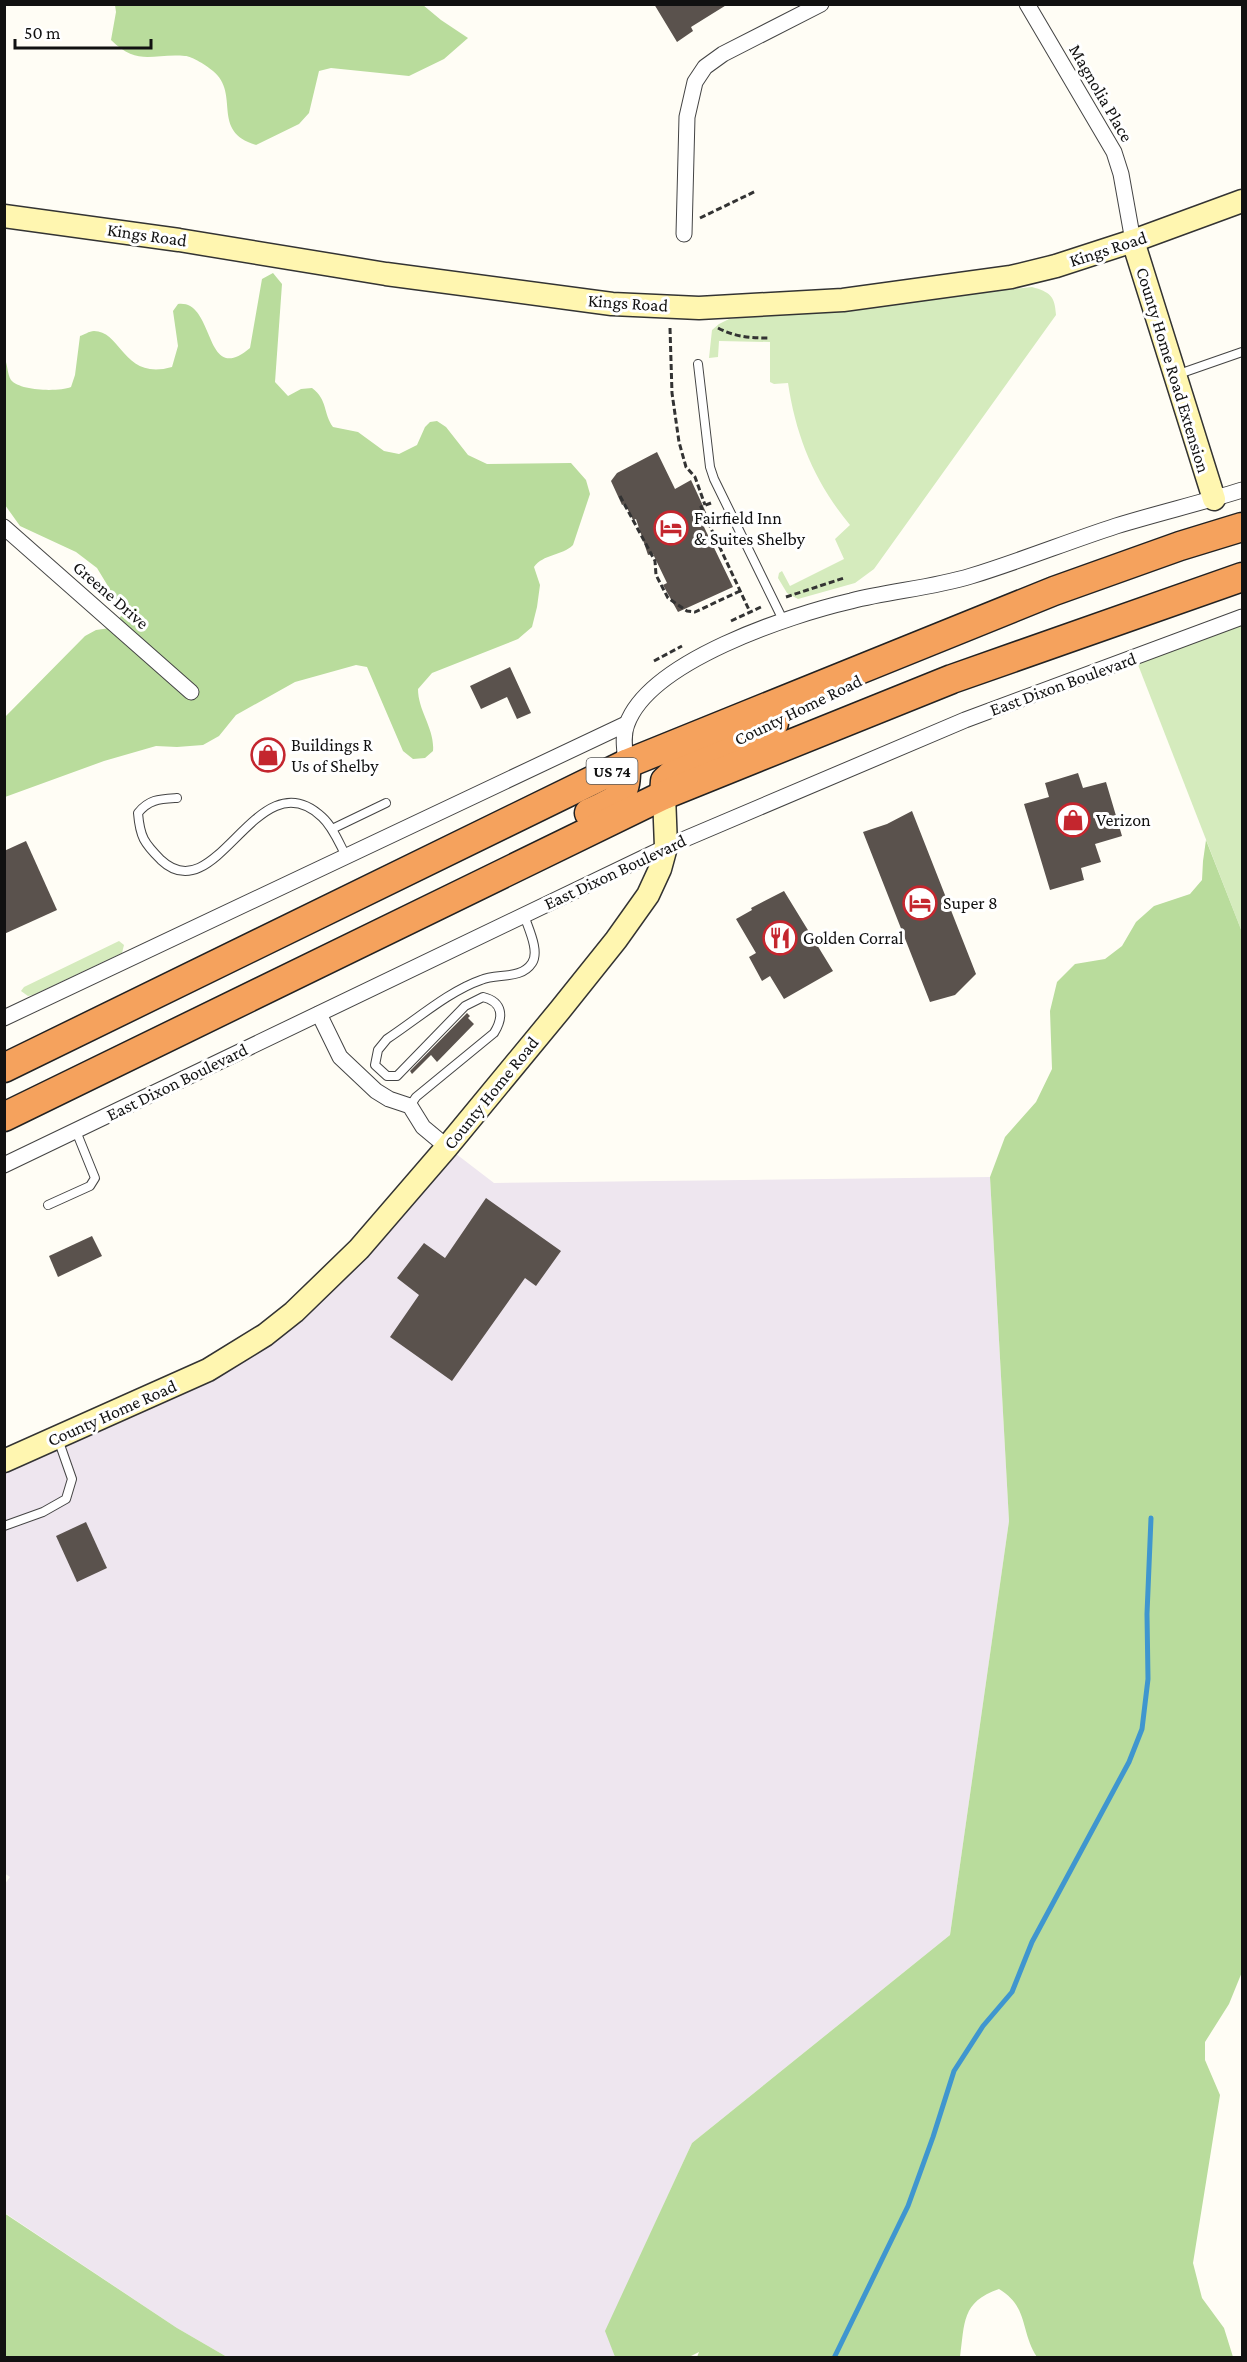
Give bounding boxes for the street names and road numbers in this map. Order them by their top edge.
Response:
street label: Magnolia Place [1065,41,1137,145]
street label: Kings Road [106,220,189,251]
street label: Kings Road [1067,227,1150,271]
street label: County Home Road Extension [1132,265,1214,476]
street label: Kings Road [587,290,669,316]
street label: Greene Drive [69,557,153,633]
street label: East Dixon Boulevard [987,648,1139,720]
street label: County Home Road [731,670,865,749]
road number: US 74 [586,758,638,784]
street label: East Dixon Boulevard [541,830,690,914]
street label: County Home Road [439,1032,543,1153]
street label: East Dixon Boulevard [103,1039,251,1125]
street label: County Home Road [44,1375,180,1450]

